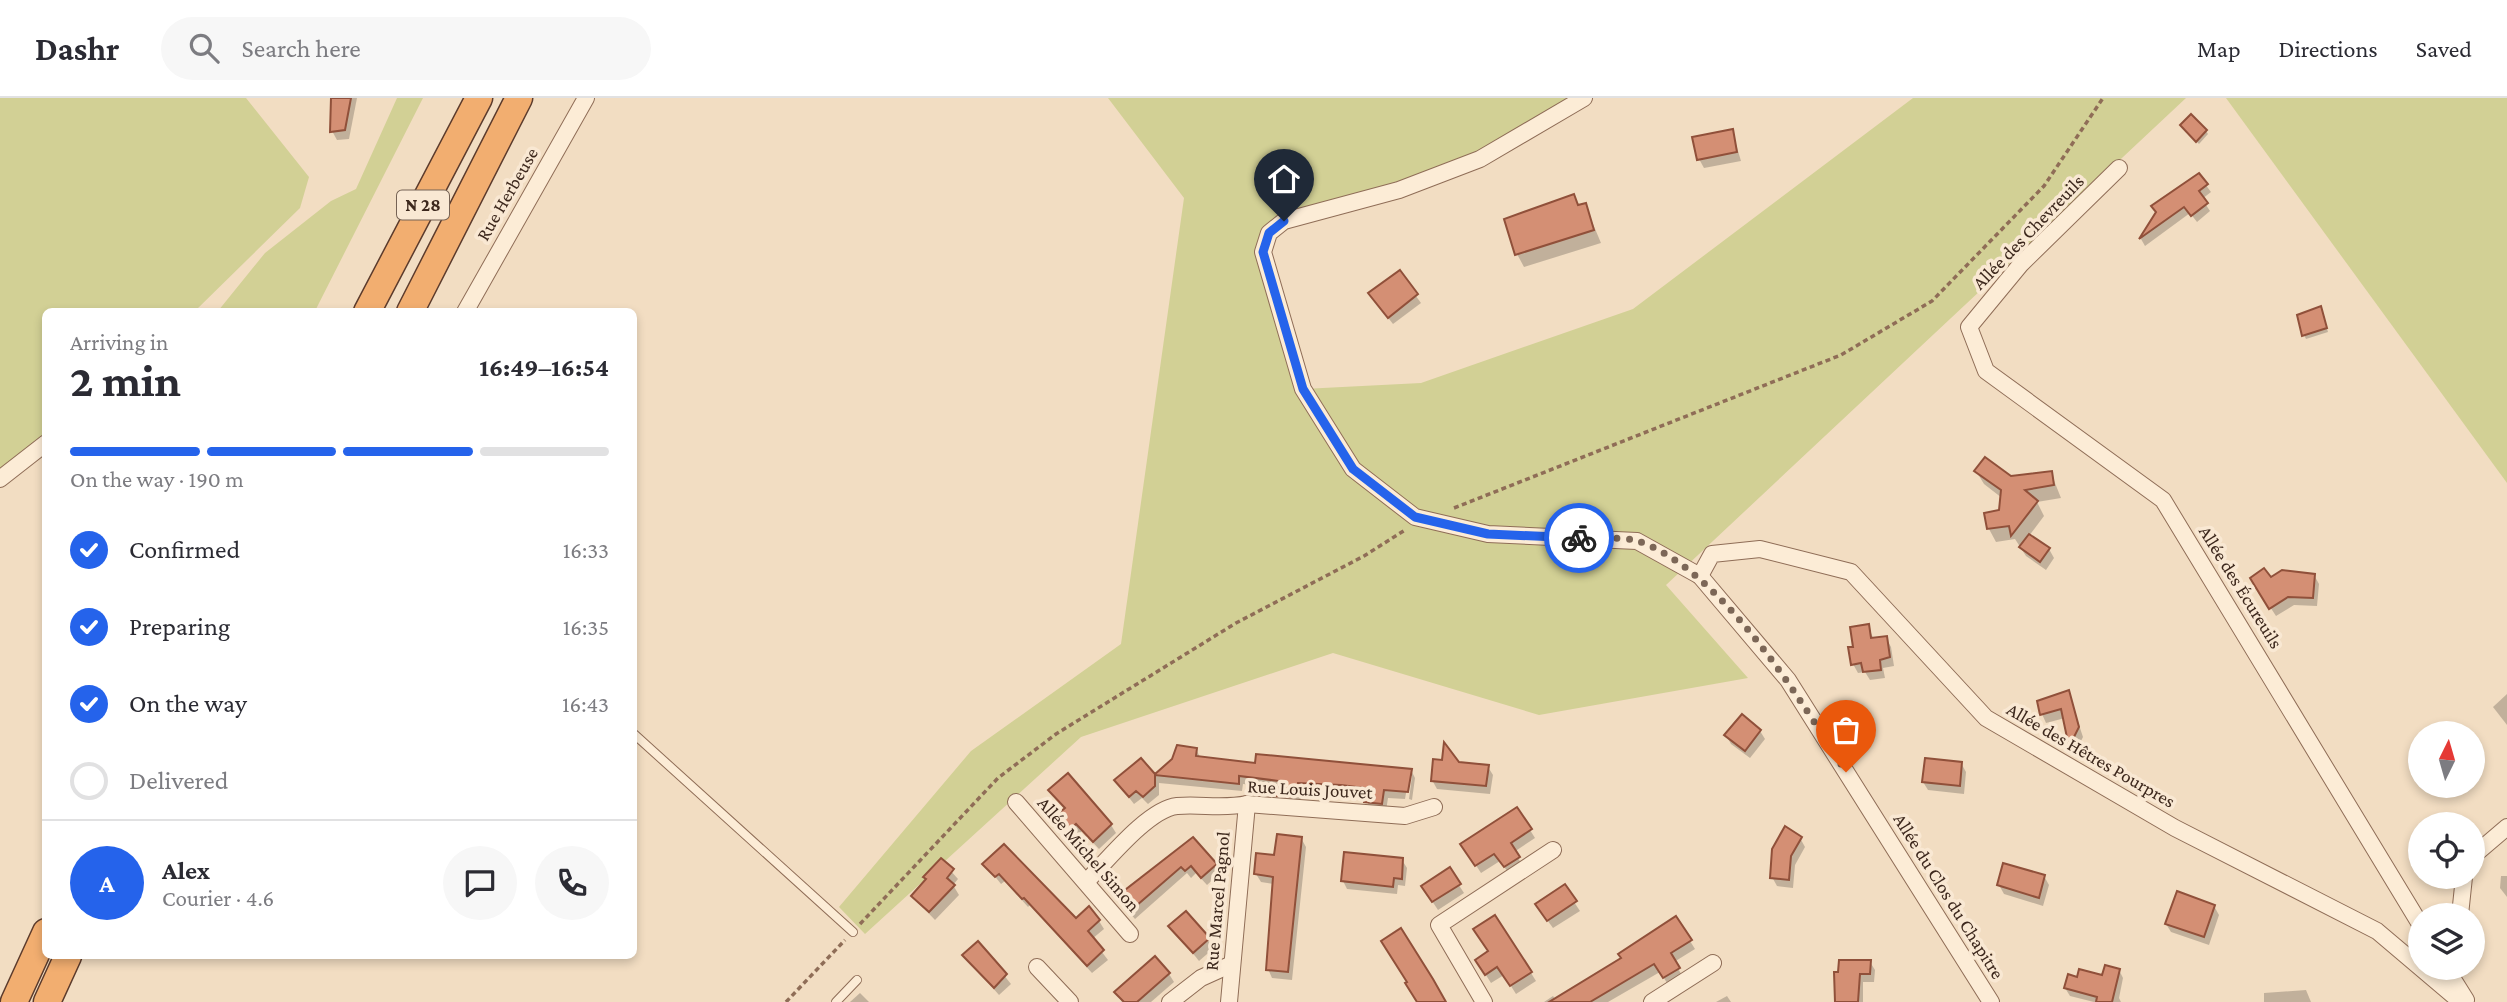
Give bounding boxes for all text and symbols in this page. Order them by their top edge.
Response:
search box [161,17,651,80]
icon: search [185,29,223,67]
text: Dashr [35,30,119,67]
text: Search here [241,34,361,63]
text: Map [2197,35,2241,62]
text: Directions [2279,35,2378,62]
text: Saved [2416,35,2472,62]
street label: Rue Herbeuse [472,144,542,244]
pin [1254,149,1314,221]
icon: home [1265,160,1303,198]
street label: Allée des Chevreuils [1968,170,2088,294]
road number: N 28 [397,190,449,220]
text: Arriving in [70,329,168,355]
text: 16:49–16:54 [479,353,609,382]
text: 2 min [70,355,181,406]
text: On the way · 190 m [70,466,244,492]
courier [1544,503,1614,573]
icon: bike [1560,519,1598,557]
street label: Allée des Écureuils [2195,522,2287,652]
icon: check [70,531,108,569]
text: Confirmed [129,535,240,564]
text: 16:33 [563,537,609,563]
icon: check [70,608,108,646]
text: Preparing [129,612,230,641]
text: 16:35 [563,614,609,640]
icon: check [70,685,108,723]
text: On the way [129,689,247,718]
text: 16:43 [562,691,609,717]
street label: Allée des Hêtres Pourpres [2003,698,2179,812]
pin [1816,700,1876,772]
icon: bag [1827,711,1865,749]
north arrow [2408,721,2485,798]
map controls [2408,721,2485,980]
text: Delivered [129,766,228,795]
street label: Rue Louis Jouvet [1247,775,1374,803]
street label: Allée Michel Simon [1033,792,1145,916]
street label: Allée du Clos du Chapitre [1889,809,2009,983]
button: locate [2408,812,2485,889]
street label: Rue Marcel Pagnol [1200,830,1234,972]
button: chat [443,846,517,920]
button: phone [535,846,609,920]
text: Alex [162,856,210,885]
text: A [99,869,115,898]
text: Courier · 4.6 [162,885,274,911]
button: layers [2408,903,2485,980]

